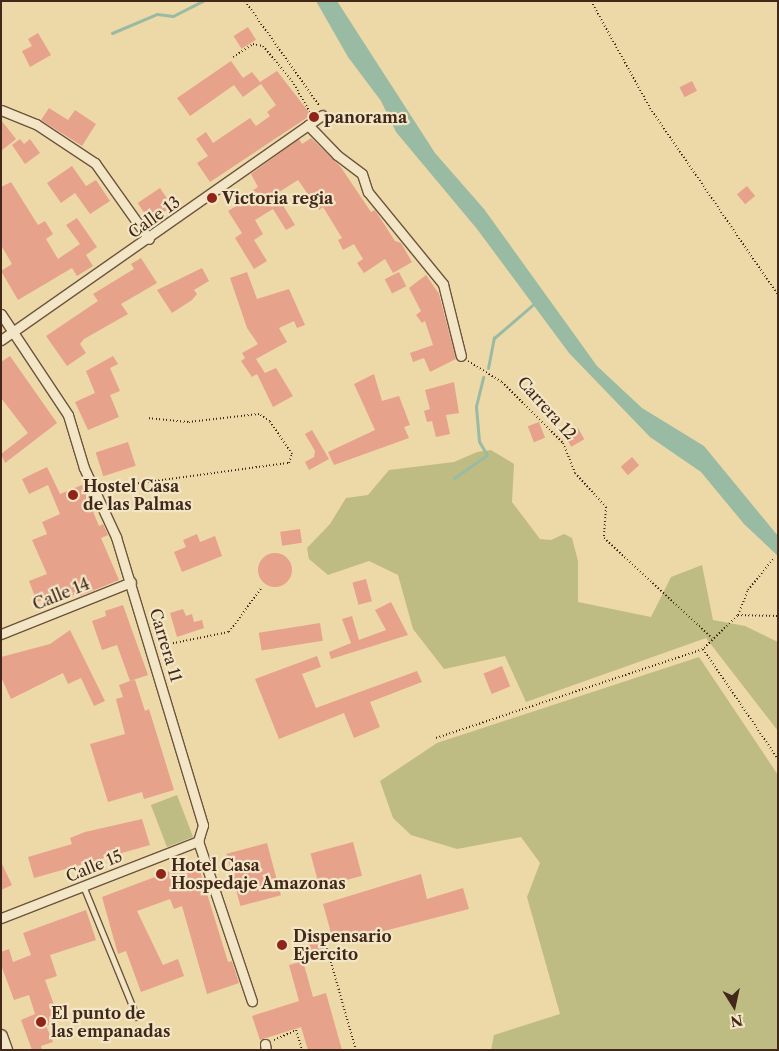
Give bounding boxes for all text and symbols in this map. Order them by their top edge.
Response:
place label: panorama [324,107,407,127]
marker: panorama [308,111,320,123]
place label: Victoria regia [222,188,334,208]
street label: Calle 13 [124,192,184,242]
marker: Victoria regia [206,192,218,204]
street label: Carrera 12 [514,372,580,444]
place label: Hostel Casa de las Palmas [83,476,192,514]
marker: Hostel Casa de las Palmas [67,489,79,501]
street label: Calle 14 [30,574,92,614]
street label: Carrera 11 [146,606,186,684]
street label: Calle 15 [63,846,125,886]
place label: Hotel Casa Hospedaje Amazonas [171,855,346,893]
marker: Hotel Casa Hospedaje Amazonas [155,868,167,880]
place label: Dispensario Ejercito [293,926,392,964]
marker: Dispensario Ejercito [275,938,289,952]
north arrow [709,981,759,1031]
place label: El punto de las empanadas [51,1003,170,1041]
text: N [729,1011,744,1031]
marker: El punto de las empanadas [35,1016,47,1028]

